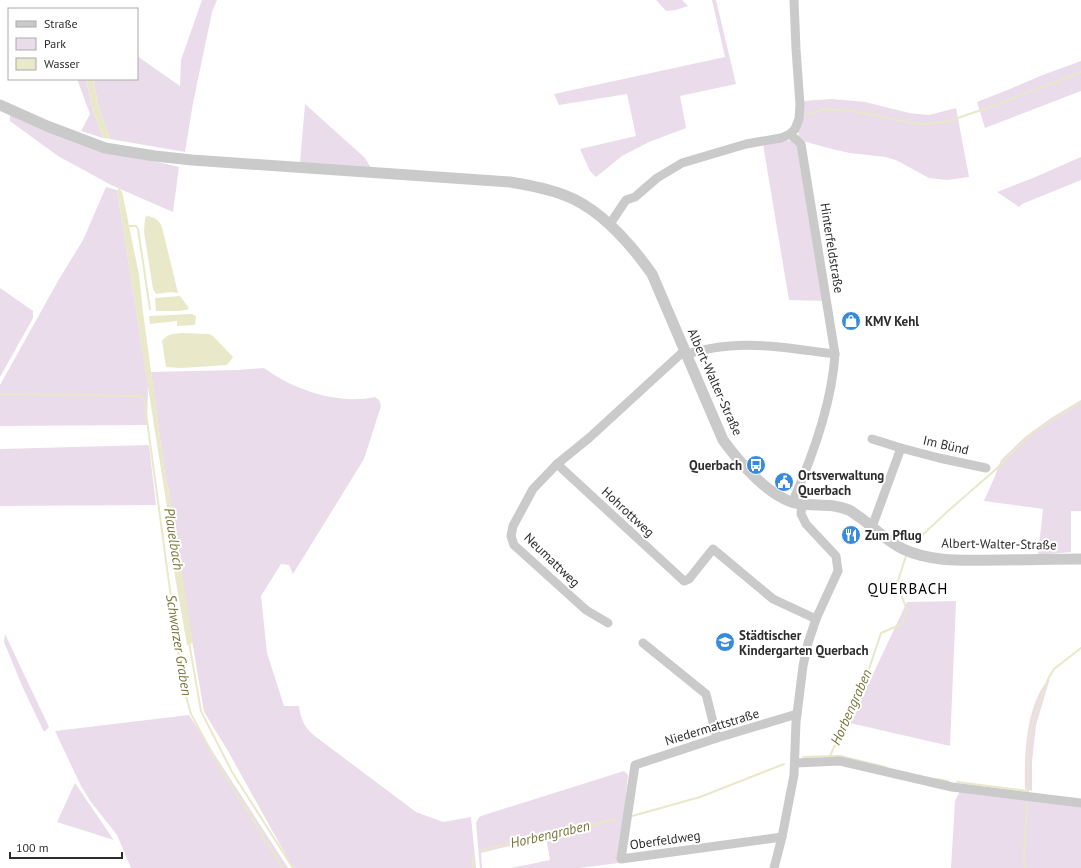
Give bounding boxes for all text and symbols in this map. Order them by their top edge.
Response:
legend [8,8,138,80]
text: Straße [44,16,78,31]
text: Park [44,36,66,51]
text: Wasser [44,56,80,71]
street label: Hinterfeldstraße [816,202,848,294]
shop icon: KMV Kehl [840,310,862,332]
place label: KMV Kehl [865,313,919,330]
street label: Albert-Walter-Straße [684,326,746,438]
street label: Im Bünd [921,431,971,459]
bus stop icon: Querbach [745,454,767,476]
place label: Querbach [689,457,742,474]
place label: Ortsverwaltung Querbach [798,467,884,499]
public building icon: Ortsverwaltung Querbach [773,471,795,493]
street label: Hohrottweg [598,483,658,541]
water label: Plauelbach [160,507,188,571]
restaurant icon: Zum Pflug [840,524,862,546]
place label: Zum Pflug [865,527,922,544]
street label: Neumattweg [521,529,583,591]
street label: Albert-Walter-Straße [941,534,1057,554]
district label: QUERBACH [868,579,948,598]
water label: Schwarzer Graben [162,593,196,697]
place label: Städtischer Kindergarten Querbach [739,627,868,659]
school or university icon: Städtischer Kindergarten Querbach [714,631,736,653]
water label: Horbengraben [826,666,876,748]
street label: Niedermattstraße [663,705,761,749]
water label: Horbengraben [508,816,592,852]
street label: Oberfeldweg [629,827,701,853]
scale bar [10,834,122,860]
text: 100 m [16,840,49,855]

